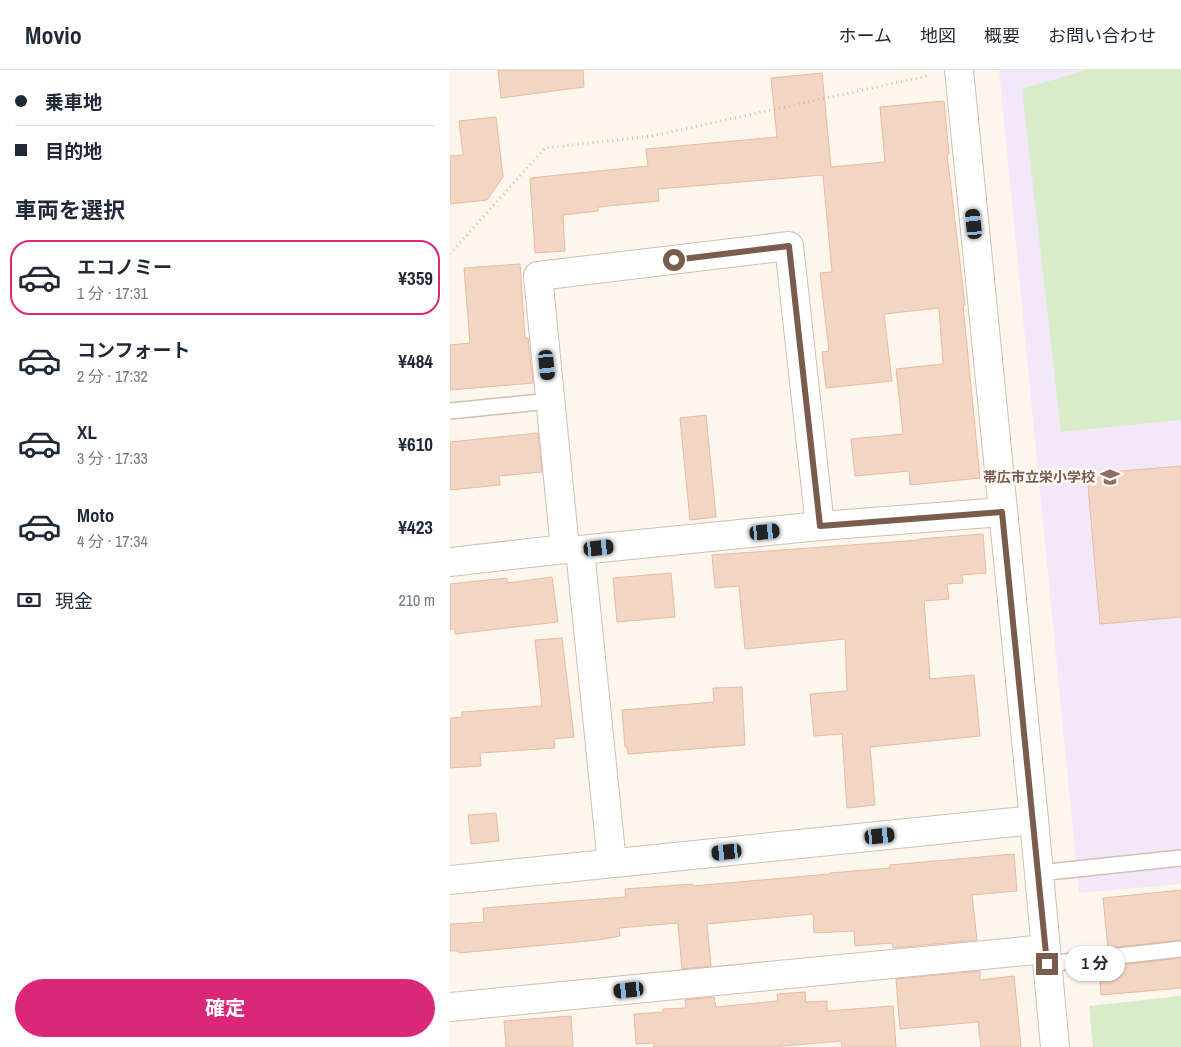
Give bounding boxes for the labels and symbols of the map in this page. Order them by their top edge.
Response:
car [964,208,983,240]
route start [663,249,685,271]
car [537,349,556,381]
school or university icon: 帯広市立栄小学校 [1099,466,1121,488]
place label: 帯広市立栄小学校 [983,468,1095,486]
car [749,523,780,541]
car [583,539,614,557]
car [864,827,895,845]
car [711,843,742,861]
callout: 1 分 [1064,946,1124,982]
route end [1036,953,1058,975]
car [613,981,644,999]

